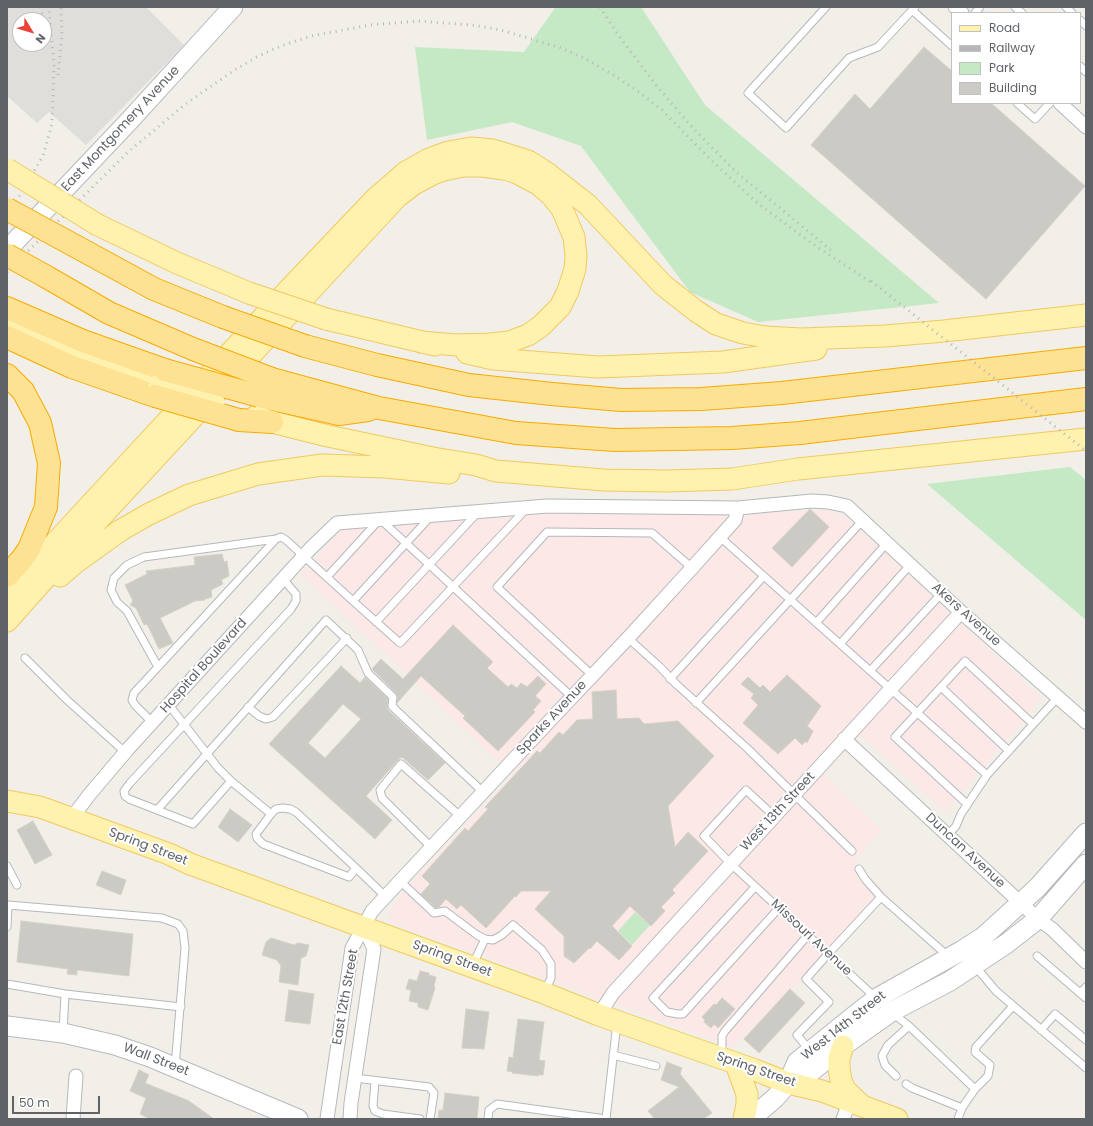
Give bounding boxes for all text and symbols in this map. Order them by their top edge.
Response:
north arrow [12,12,52,52]
legend [951,12,1081,104]
text: Road [989,19,1020,36]
text: N [32,31,50,47]
text: Railway [989,39,1035,56]
text: Park [989,59,1015,76]
street label: East Montgomery Avenue [59,63,183,195]
text: Building [989,79,1037,96]
street label: Akers Avenue [928,580,1004,650]
street label: Hospital Boulevard [157,616,251,716]
street label: Sparks Avenue [514,678,590,758]
street label: West 13th Street [737,769,819,855]
street label: Duncan Avenue [922,810,1008,892]
street label: Spring Street [106,825,190,869]
street label: Missouri Avenue [767,897,855,979]
street label: Spring Street [410,937,494,981]
street label: East 12th Street [330,948,362,1046]
street label: West 14th Street [799,988,889,1064]
street label: Wall Street [121,1040,191,1080]
street label: Spring Street [714,1049,798,1091]
scale bar [14,1088,102,1114]
text: 50 m [19,1094,50,1111]

